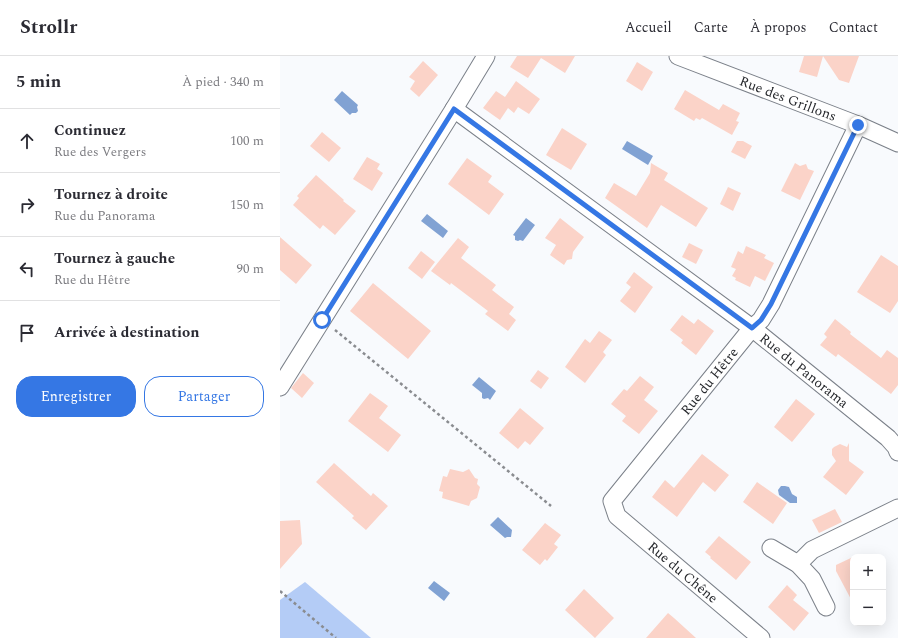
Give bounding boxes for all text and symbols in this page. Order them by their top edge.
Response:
text: Strollr [20,13,77,42]
text: Accueil [625,17,672,38]
text: Carte [694,17,728,38]
text: À propos [750,17,807,38]
text: Contact [829,17,878,38]
text: 5 min [16,69,61,95]
street label: Rue des Grillons [736,71,840,127]
text: À pied · 340 m [182,72,264,92]
route end [849,116,867,134]
text: Continuez [54,119,126,142]
icon: ahead [16,130,38,152]
text: 100 m [230,131,264,151]
text: Rue des Vergers [54,142,146,162]
text: Tournez à droite [54,183,168,206]
icon: right [16,194,38,216]
text: 150 m [230,195,264,215]
text: Rue du Panorama [54,206,155,226]
text: Tournez à gauche [54,247,175,270]
icon: left [16,258,38,280]
text: 90 m [237,259,264,279]
text: Rue du Hêtre [54,270,130,290]
route start [313,311,331,329]
text: Arrivée à destination [54,321,200,344]
icon: arrive [16,322,38,344]
street label: Rue du Panorama [755,328,853,413]
street label: Rue du Hêtre [676,343,744,420]
button: Enregistrer [16,376,136,417]
button: Partager [144,376,264,417]
street label: Rue du Chêne [643,537,723,608]
map controls [850,554,886,626]
button: + [850,554,886,590]
button: − [850,590,886,626]

